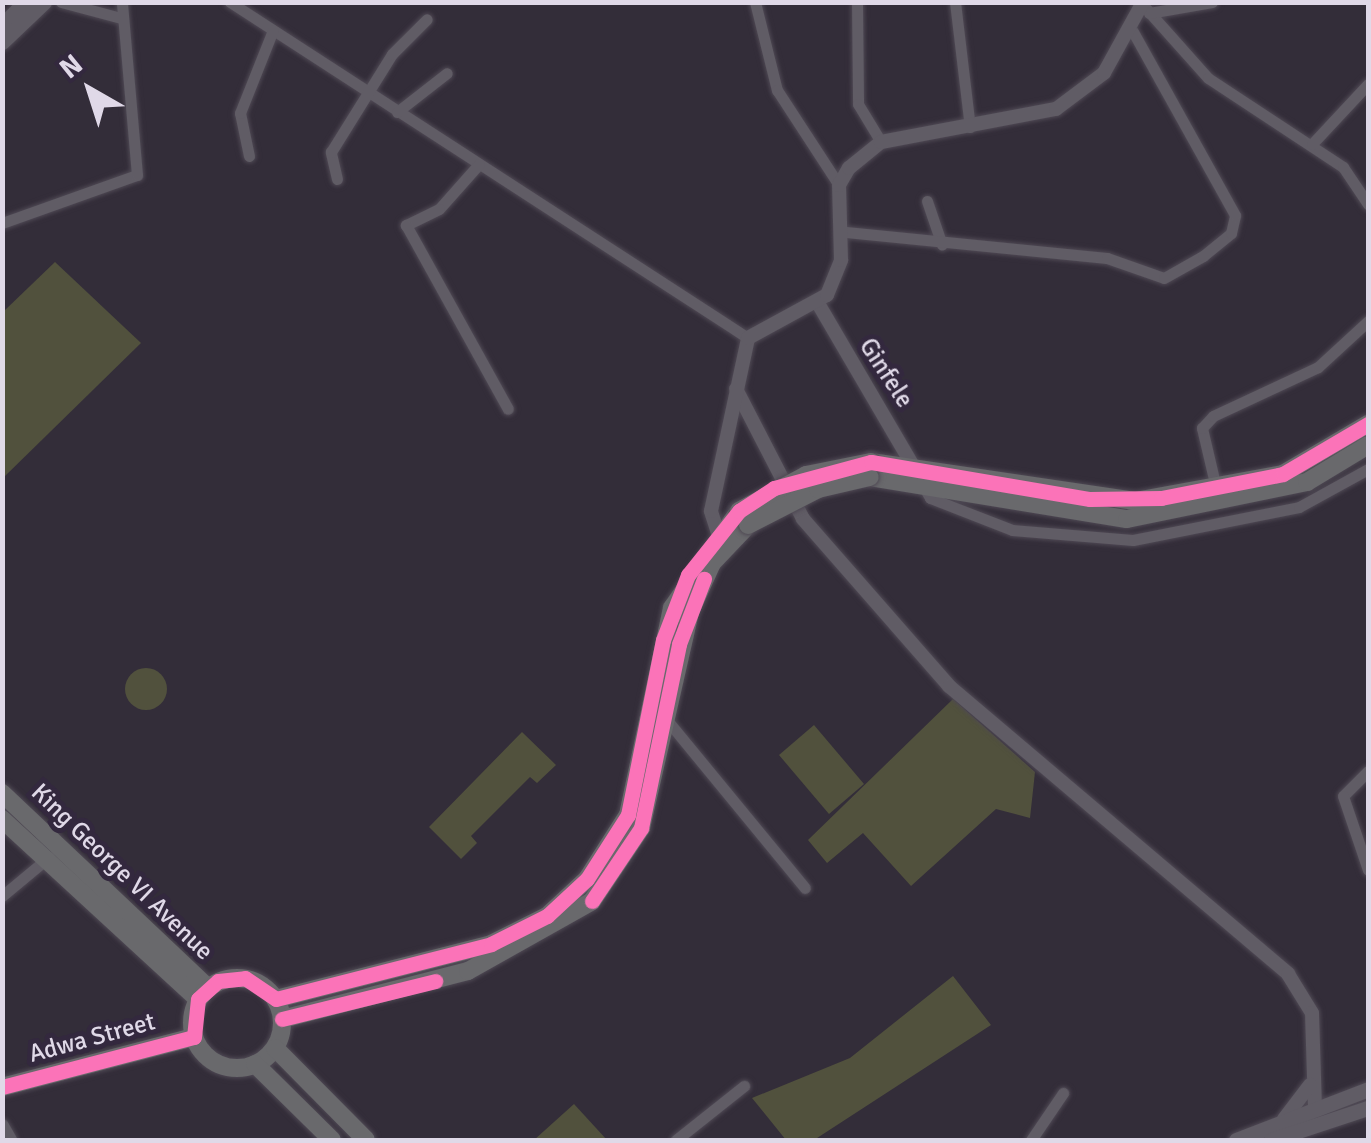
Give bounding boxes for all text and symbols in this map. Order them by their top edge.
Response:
north arrow [40,40,140,140]
text: N [53,47,89,86]
street label: Ginfele [853,333,919,413]
street label: King George VI Avenue [25,777,219,967]
street label: Adwa Street [26,1007,158,1069]

